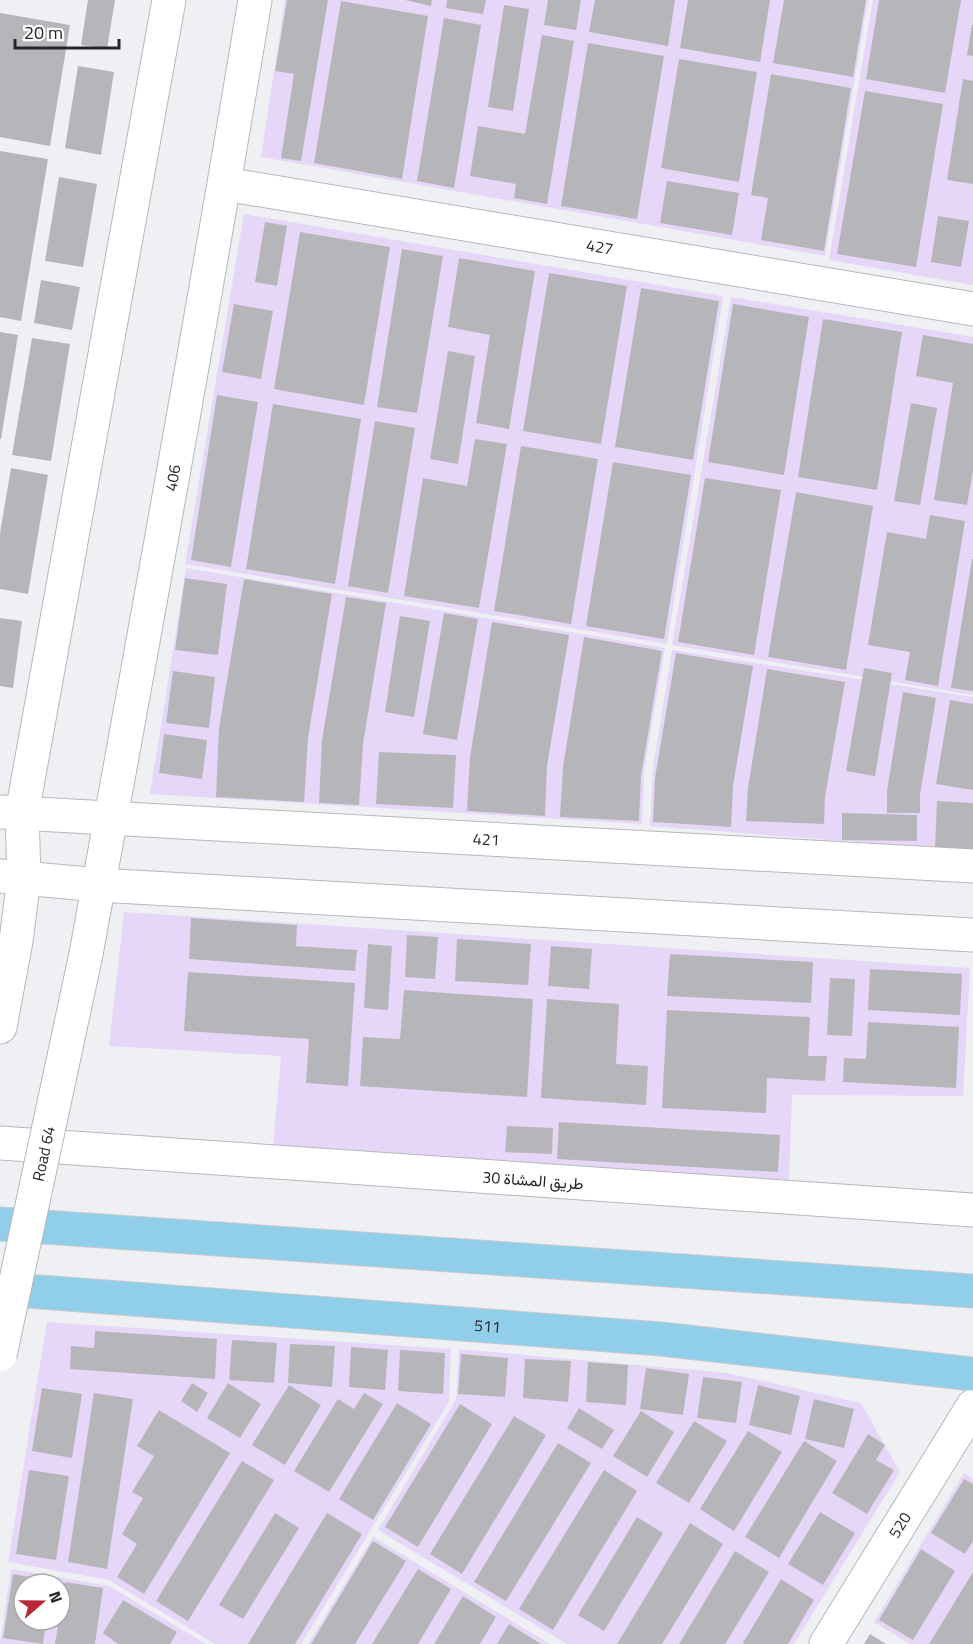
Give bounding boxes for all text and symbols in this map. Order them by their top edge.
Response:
scale bar [15,12,118,50]
text: 20 m [24,19,63,46]
street label: 427 [585,233,615,261]
street label: 406 [158,462,187,493]
street label: 421 [472,826,500,852]
street label: Road 64 [26,1124,61,1184]
street label: طريق المشاة 30 [482,1164,584,1196]
street label: 511 [473,1313,502,1339]
street label: 520 [882,1507,917,1543]
north arrow [12,1572,72,1632]
text: N [43,1588,69,1606]

